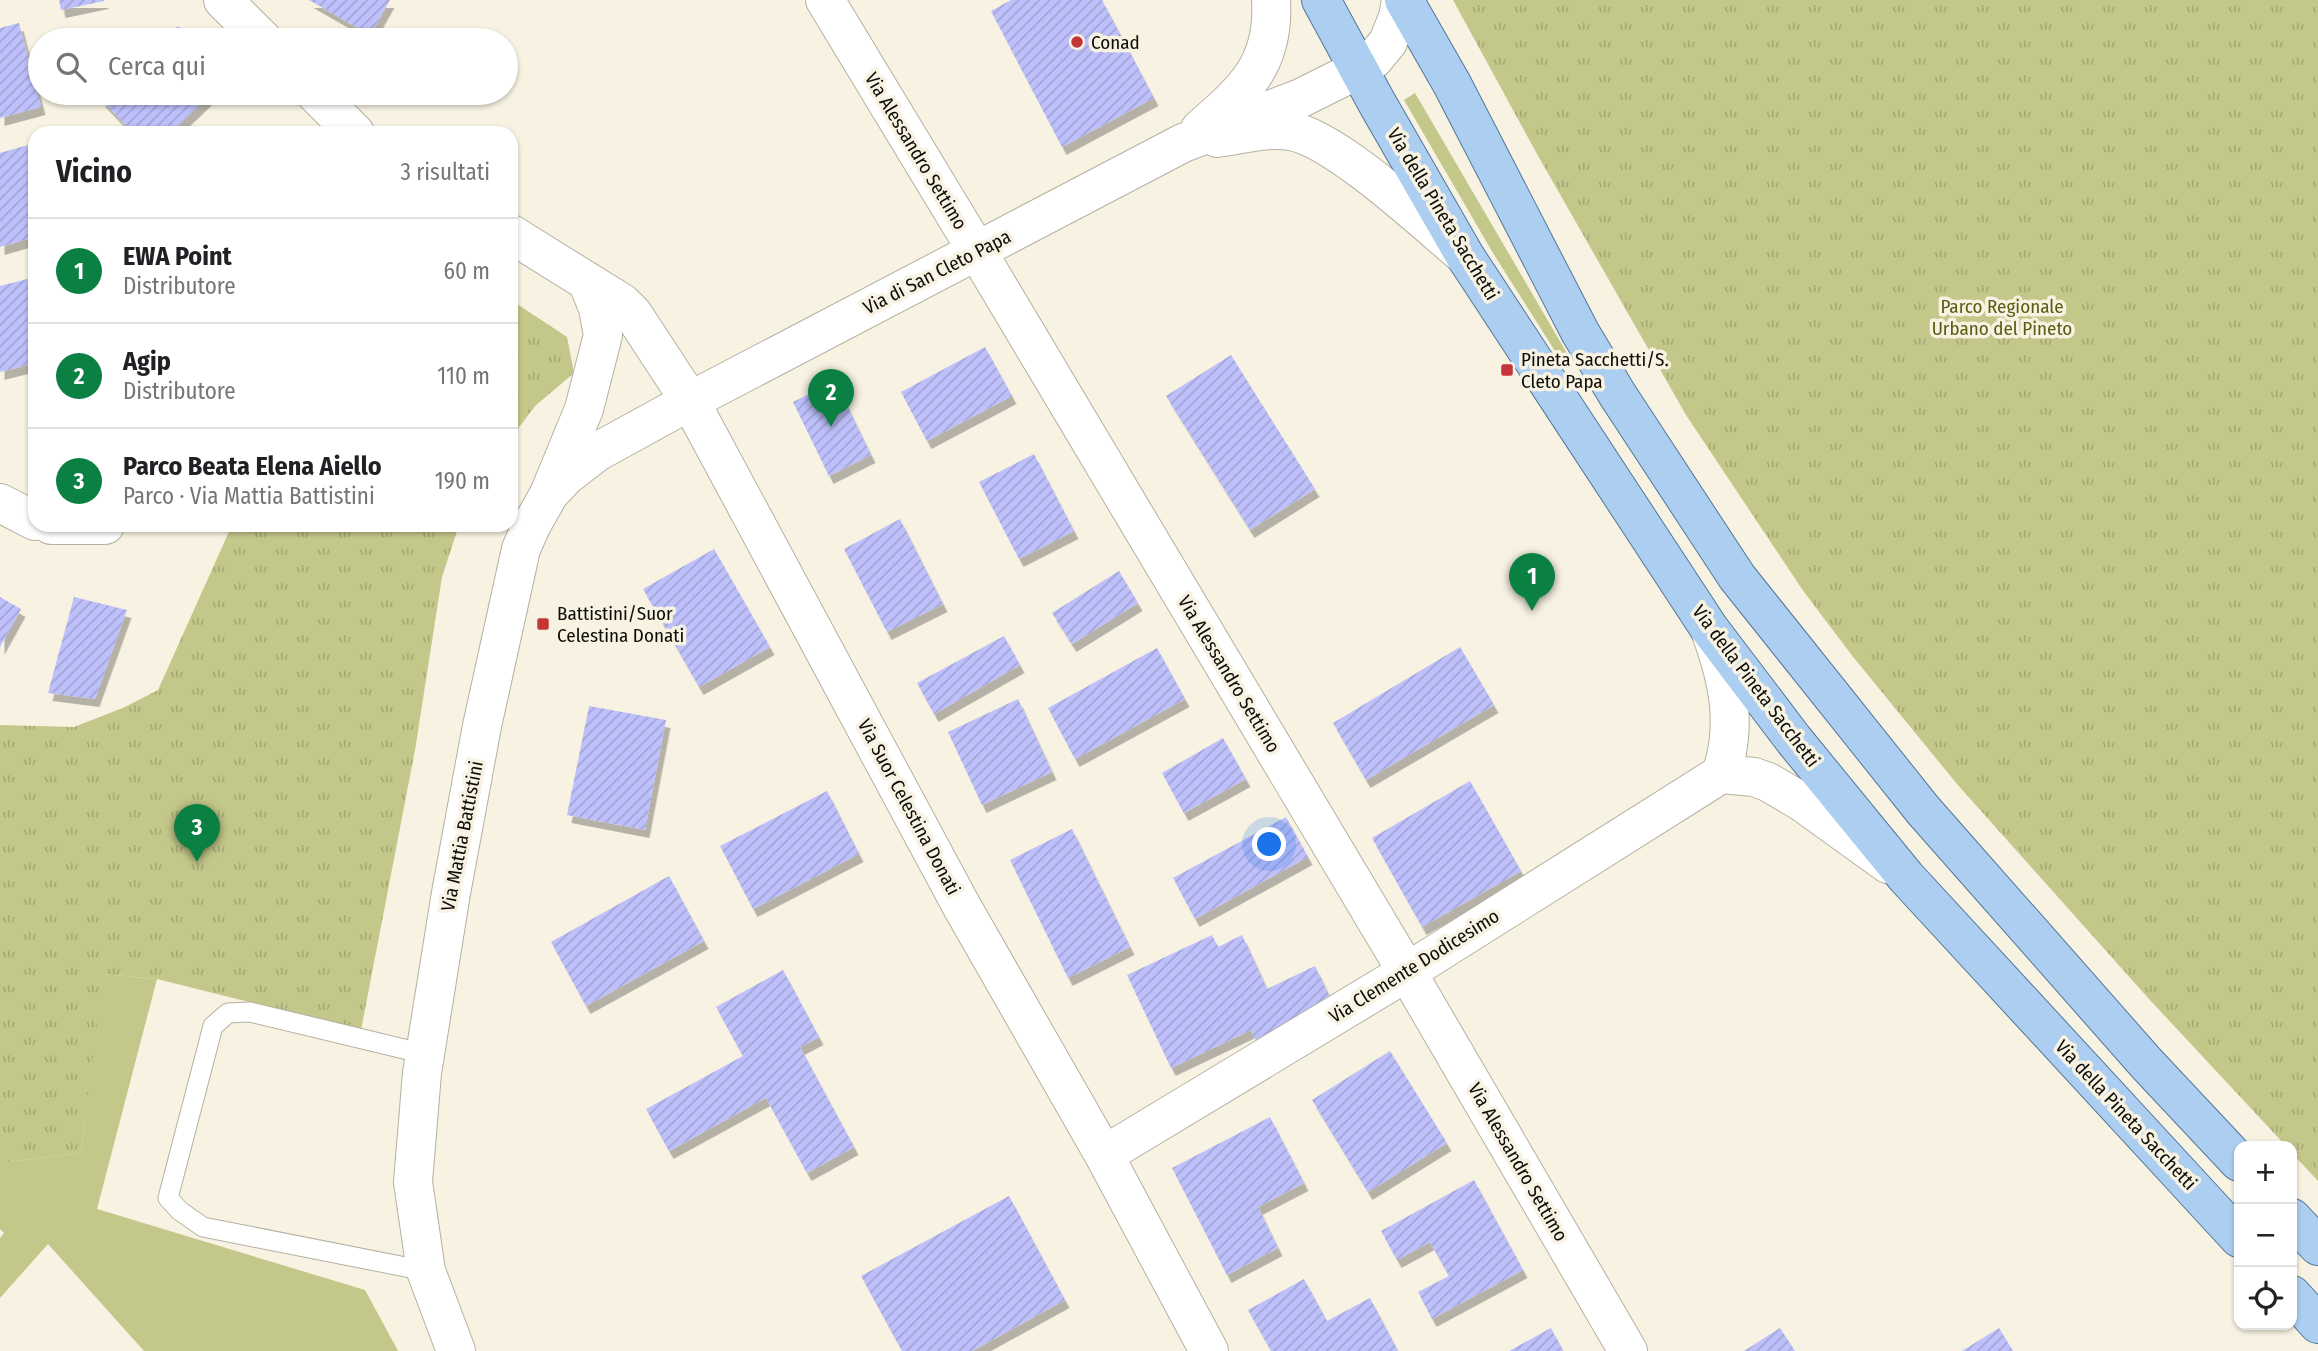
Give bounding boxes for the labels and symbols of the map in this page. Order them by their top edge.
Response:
place label: Conad [1091,31,1140,54]
marker: Conad [1069,34,1085,50]
street label: Via Alessandro Settimo [860,68,972,234]
street label: Via della Pineta Sacchetti [1382,124,1504,304]
street label: Via di San Cleto Papa [859,225,1015,319]
park label: Parco Regionale Urbano del Pineto [1932,295,2072,340]
place label: Pineta Sacchetti/S. Cleto Papa [1521,348,1669,393]
marker: Pineta Sacchetti/S. Cleto Papa [1499,362,1515,378]
pin: 2 [808,369,854,427]
pin: 1 [1509,553,1555,611]
street label: Via Alessandro Settimo [1173,591,1285,757]
street label: Via della Pineta Sacchetti [1688,601,1824,771]
place label: Battistini/Suor Celestina Donati [557,602,684,647]
marker: Battistini/Suor Celestina Donati [535,616,551,632]
street label: Via Suor Celestina Donati [853,715,965,899]
street label: Via Mattia Battistini [436,759,488,913]
pin: 3 [174,804,220,862]
your location [1252,827,1286,861]
street label: Via Clemente Dodicesimo [1325,904,1503,1028]
street label: Via della Pineta Sacchetti [2050,1035,2202,1195]
street label: Via Alessandro Settimo [1463,1079,1573,1245]

